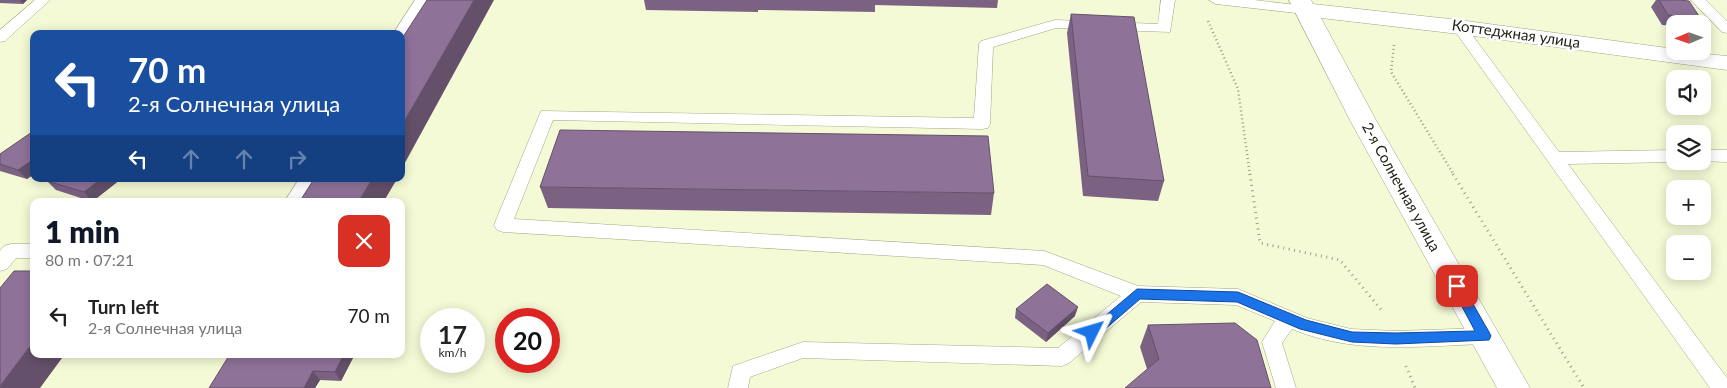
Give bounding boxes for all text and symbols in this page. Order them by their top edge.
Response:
street label: Коттеджная улица [1451,15,1582,51]
north arrow [1666,15,1711,60]
map controls [1666,15,1711,280]
text: 70 m [128,48,206,90]
icon: left [45,50,110,115]
button: sound [1666,70,1711,115]
text: 2-я Солнечная улица [128,90,340,117]
street label: 2-я Солнечная улица [1359,119,1445,254]
button: layers [1666,125,1711,170]
icon: left [124,145,152,173]
icon: ahead [177,145,205,173]
icon: ahead [230,145,258,173]
icon: right [283,145,311,173]
button: + [1666,180,1711,225]
text: 1 min [45,213,120,249]
button: close [338,215,390,267]
button: − [1666,235,1711,280]
text: 80 m · 07:21 [45,250,134,269]
pin [1436,265,1478,307]
icon: arrive [1443,272,1471,300]
text: Turn left [88,295,159,318]
icon: left [45,302,73,330]
text: 70 m [347,304,390,327]
position arrow [1065,305,1117,357]
speed limit sign: 20 [495,308,560,373]
text: 2-я Солнечная улица [88,318,242,337]
text: 17 [438,319,467,349]
text: km/h [438,345,467,360]

